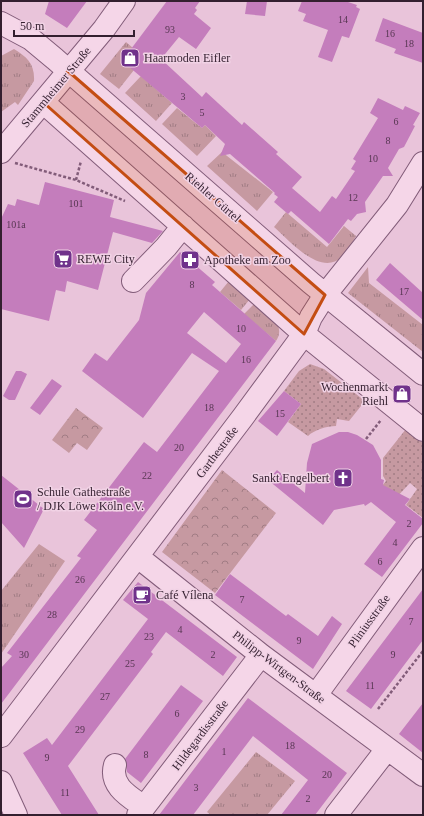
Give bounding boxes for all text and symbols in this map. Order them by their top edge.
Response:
scale bar [14,12,134,38]
house number: 14 [338,14,348,25]
text: 50 m [20,19,45,33]
house number: 93 [165,24,175,35]
house number: 16 [385,28,395,39]
house number: 18 [404,38,414,49]
street label: Stammheimer Straße [18,44,94,130]
shop icon: Haarmoden Eifler [119,47,141,69]
place label: Haarmoden Eifler [144,51,230,65]
house number: 3 [181,91,186,102]
house number: 5 [200,107,205,118]
house number: 6 [394,116,399,127]
house number: 8 [386,135,391,146]
house number: 10 [368,153,378,164]
street label: Riehler Gürtel [182,169,244,225]
house number: 12 [348,192,358,203]
house number: 101 [69,198,84,209]
house number: 101a [6,219,26,230]
supermarket icon: REWE City [52,248,74,270]
pharmacy icon: Apotheke am Zoo [179,249,201,271]
place label: REWE City [77,252,135,266]
place label: Apotheke am Zoo [204,253,291,267]
house number: 8 [190,279,195,290]
house number: 17 [399,286,409,297]
house number: 10 [236,323,246,334]
house number: 16 [241,354,251,365]
place label: Wochenmarkt Riehl [321,380,389,408]
shop icon: Wochenmarkt Riehl [391,383,413,405]
house number: 18 [204,402,214,413]
house number: 15 [275,408,285,419]
street label: Garthestraße [193,423,241,481]
house number: 20 [174,442,184,453]
church icon: Sankt Engelbert [332,467,354,489]
house number: 22 [142,470,152,481]
place label: Sankt Engelbert [252,471,330,485]
place label: Schule Gathestraße / DJK Löwe Köln e.V. [37,485,144,513]
sports icon: Schule Gathestraße / DJK Löwe Köln e.V. [12,488,34,510]
house number: 2 [407,518,412,529]
house number: 4 [393,537,398,548]
house number: 6 [378,556,383,567]
house number: 26 [75,574,85,585]
cafe icon: Café Vílena [131,584,153,606]
place label: Café Vílena [156,588,214,602]
street label: Pliniusstraße [345,592,393,650]
house number: 7 [240,594,245,605]
house number: 28 [47,609,57,620]
house number: 7 [409,616,414,627]
house number: 4 [178,624,183,635]
street label: Philipp-Wirtgen-Straße [230,628,328,706]
house number: 23 [144,631,154,642]
house number: 9 [297,635,302,646]
house number: 30 [19,649,29,660]
house number: 2 [211,649,216,660]
house number: 9 [391,649,396,660]
house number: 25 [125,658,135,669]
house number: 11 [365,680,375,691]
house number: 27 [100,691,110,702]
street label: Hildegardisstraße [169,697,231,773]
house number: 6 [175,708,180,719]
house number: 29 [75,724,85,735]
house number: 18 [285,740,295,751]
house number: 1 [222,746,227,757]
house number: 8 [144,749,149,760]
house number: 9 [45,752,50,763]
house number: 20 [322,769,332,780]
house number: 3 [194,782,199,793]
house number: 11 [60,787,70,798]
house number: 2 [306,793,311,804]

